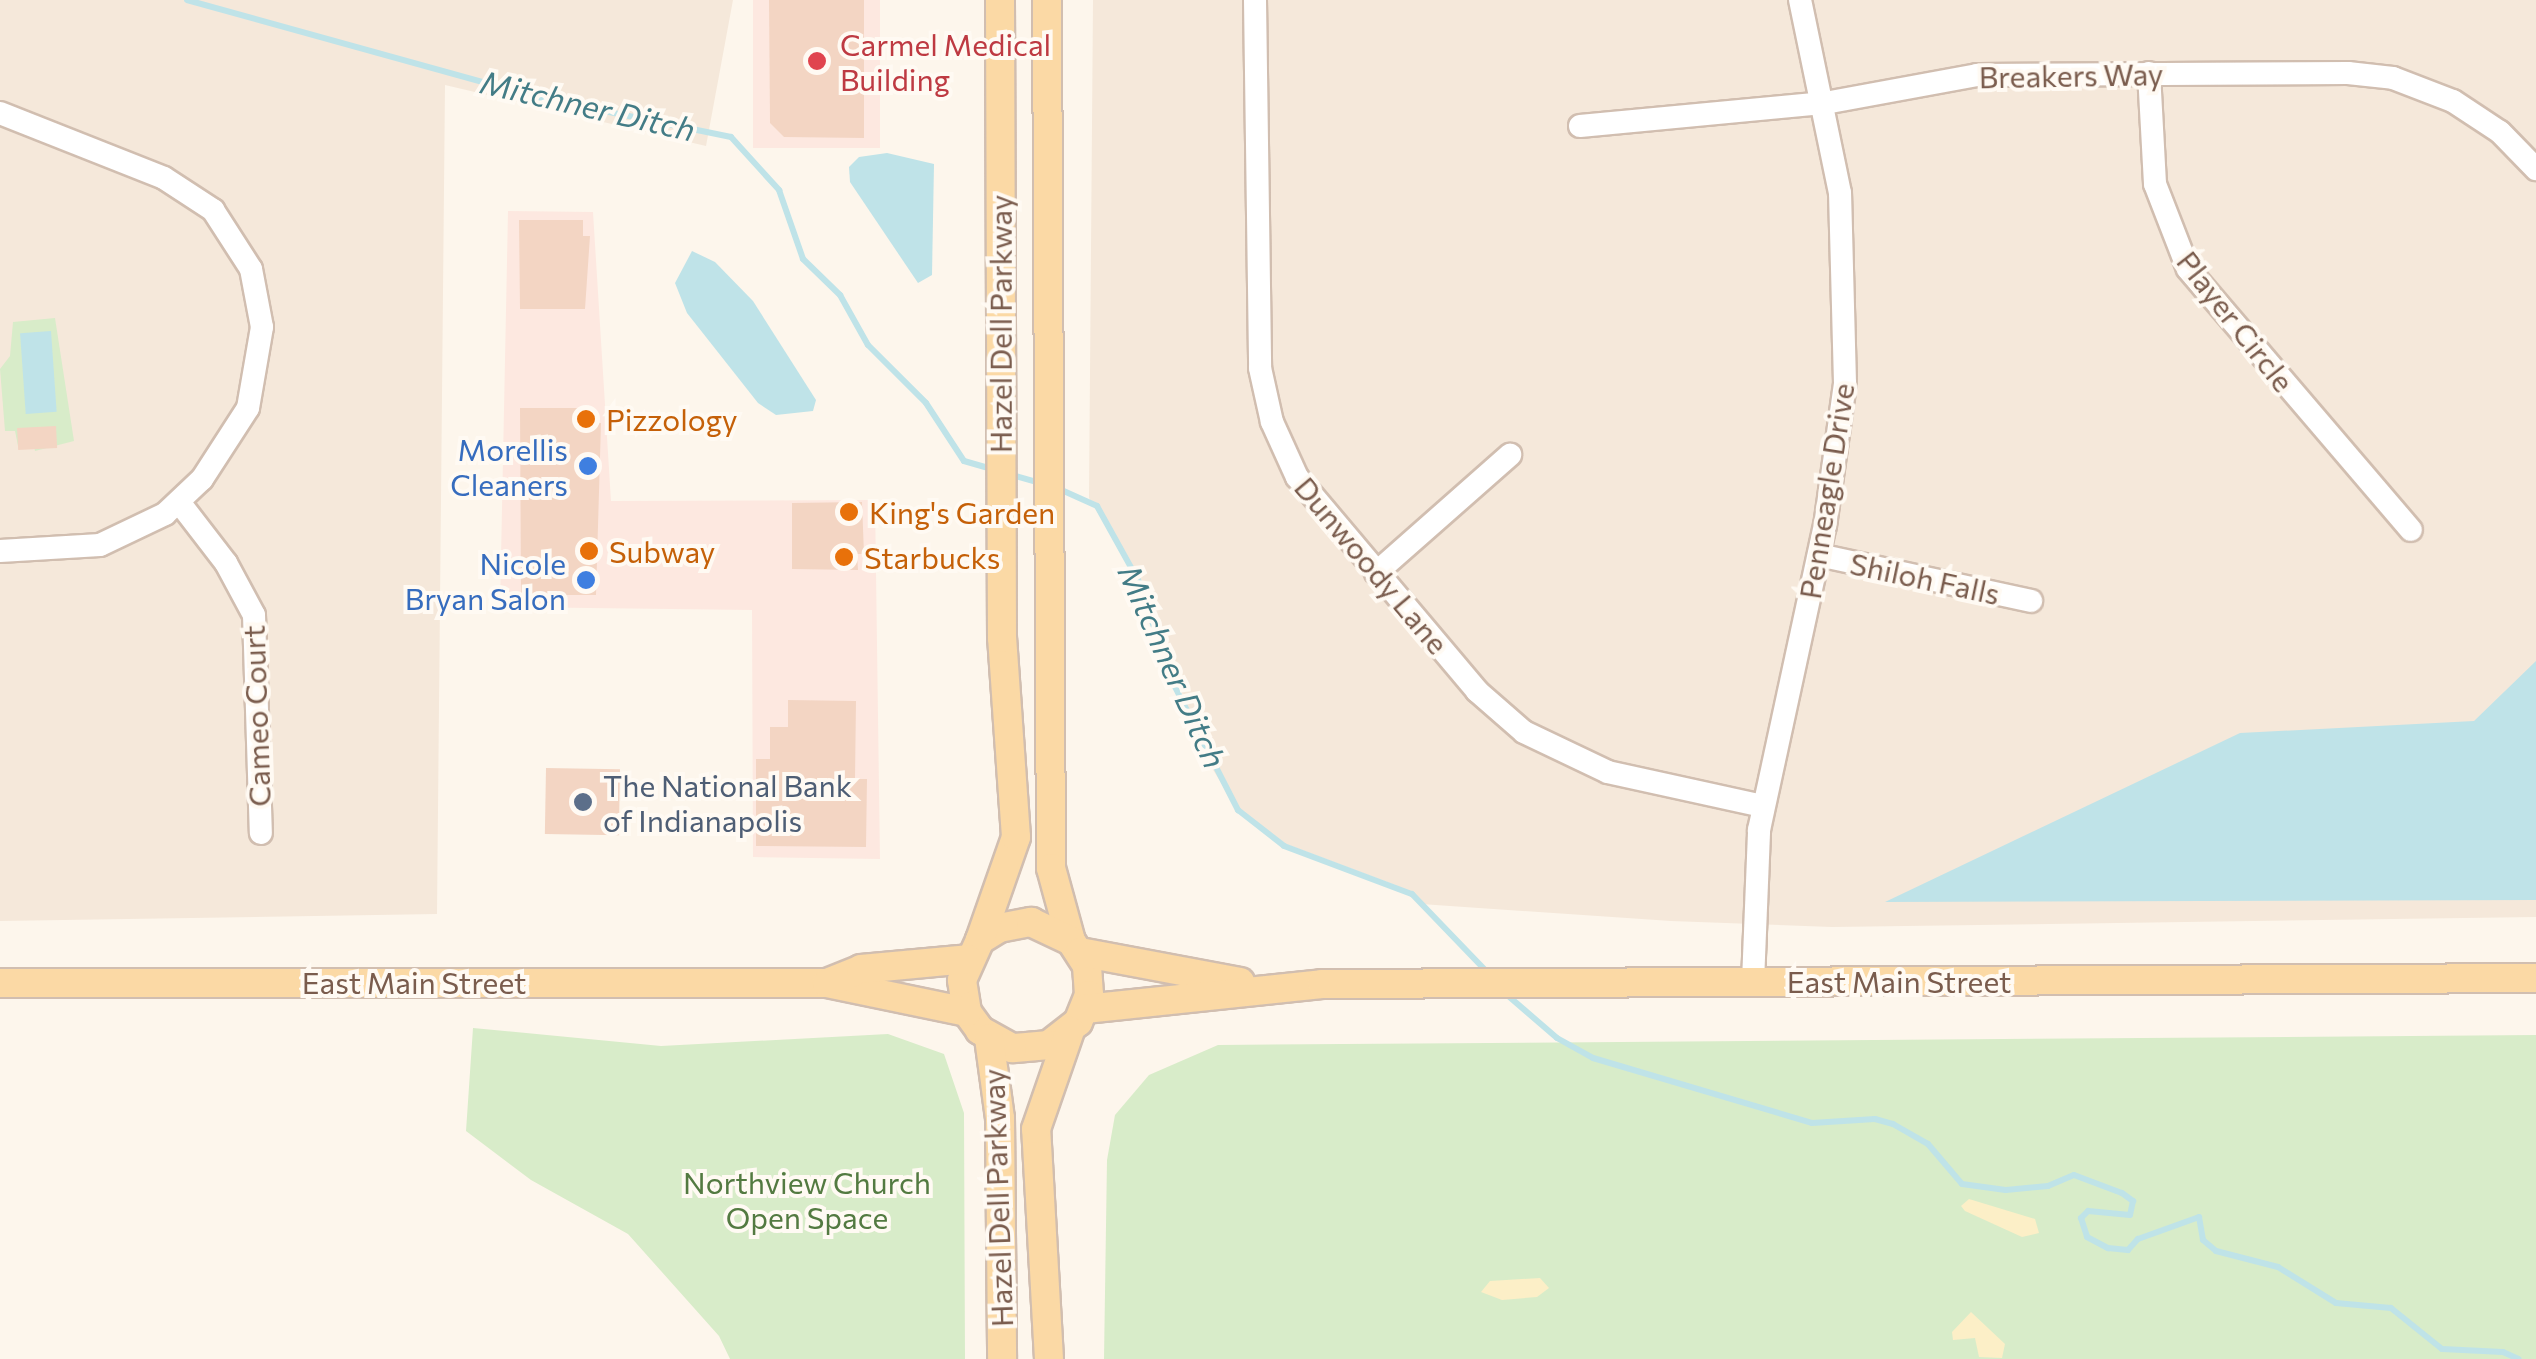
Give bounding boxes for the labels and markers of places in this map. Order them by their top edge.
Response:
place label: Carmel Medical Building [840,26,1051,96]
marker: Carmel Medical Building [804,48,830,74]
place label: Pizzology [606,401,738,437]
marker: Pizzology [575,408,597,430]
place label: Morellis Cleaners [450,431,568,502]
marker: Morellis Cleaners [577,455,599,477]
place label: King's Garden [869,494,1055,530]
marker: King's Garden [838,501,860,523]
place label: Subway [609,533,715,569]
place label: Starbucks [864,539,1001,575]
marker: Subway [578,540,600,562]
place label: Nicole Bryan Salon [405,545,566,616]
marker: Starbucks [833,546,855,568]
marker: Nicole Bryan Salon [575,569,597,591]
place label: The National Bank of Indianapolis [603,767,852,838]
marker: The National Bank of Indianapolis [572,791,594,813]

